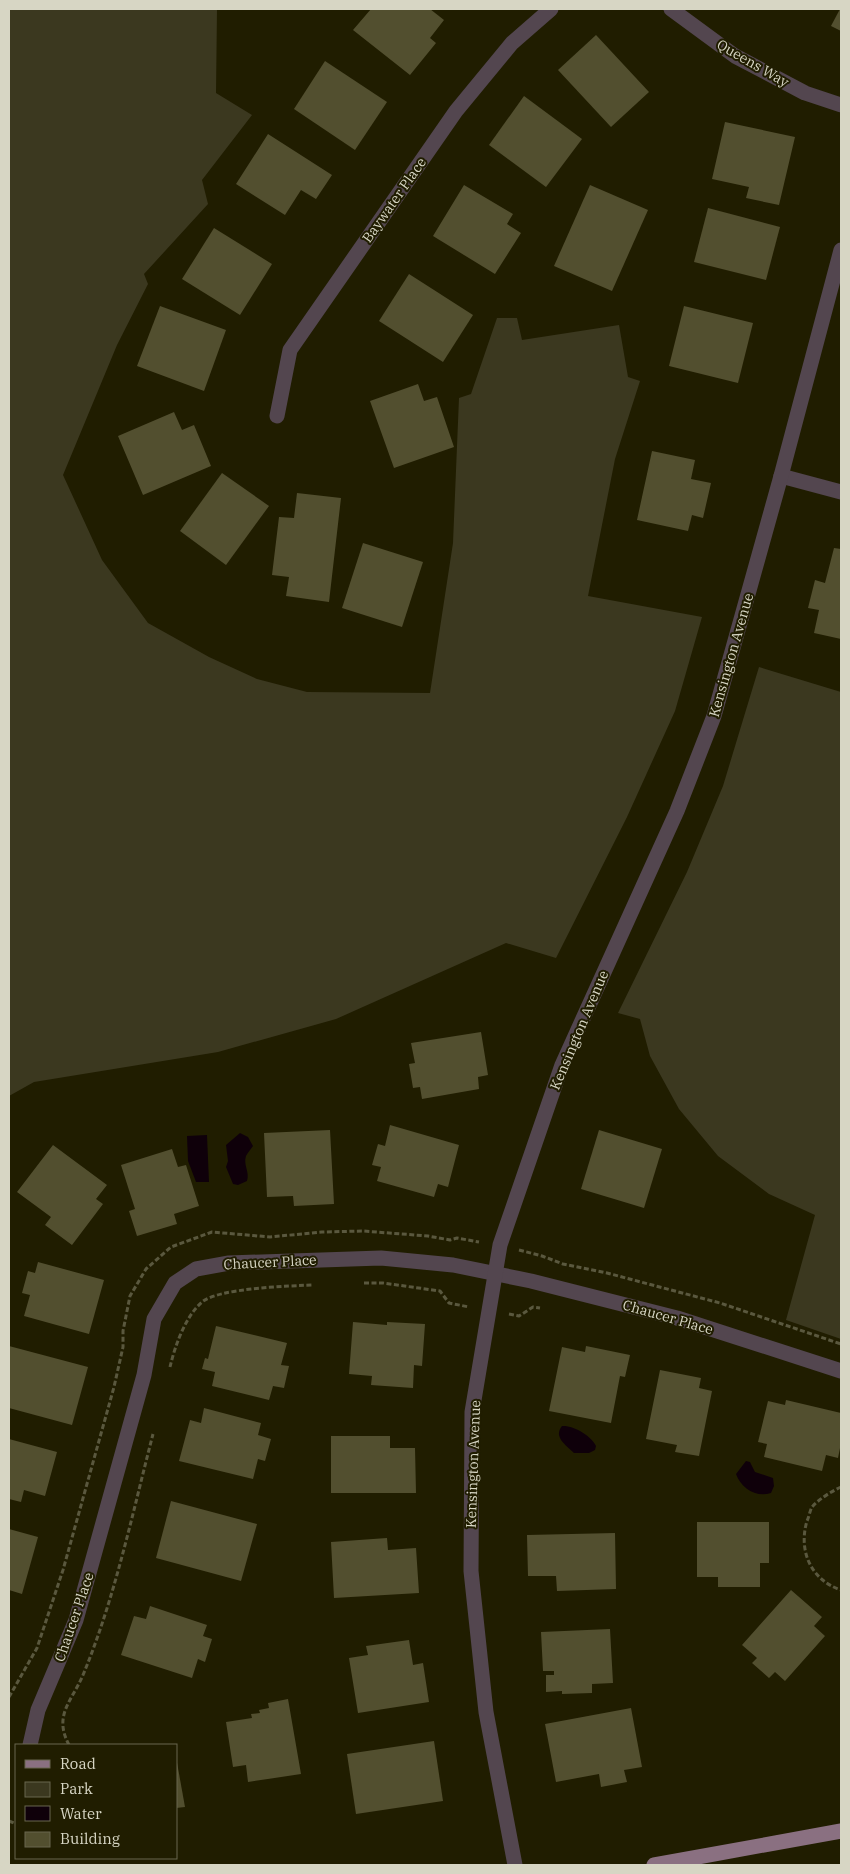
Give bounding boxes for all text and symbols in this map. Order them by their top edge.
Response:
street label: Queens Way [714,35,793,91]
street label: Baywater Place [358,154,430,246]
street label: Kensington Avenue [705,591,757,719]
street label: Kensington Avenue [546,968,612,1092]
street label: Chaucer Place [223,1251,317,1273]
street label: Chaucer Place [621,1295,715,1339]
street label: Kensington Avenue [462,1400,484,1528]
street label: Chaucer Place [50,1570,98,1664]
legend [15,1744,178,1859]
text: Road [60,1754,96,1773]
text: Park [60,1779,93,1798]
text: Water [60,1804,102,1823]
text: Building [60,1829,120,1848]

